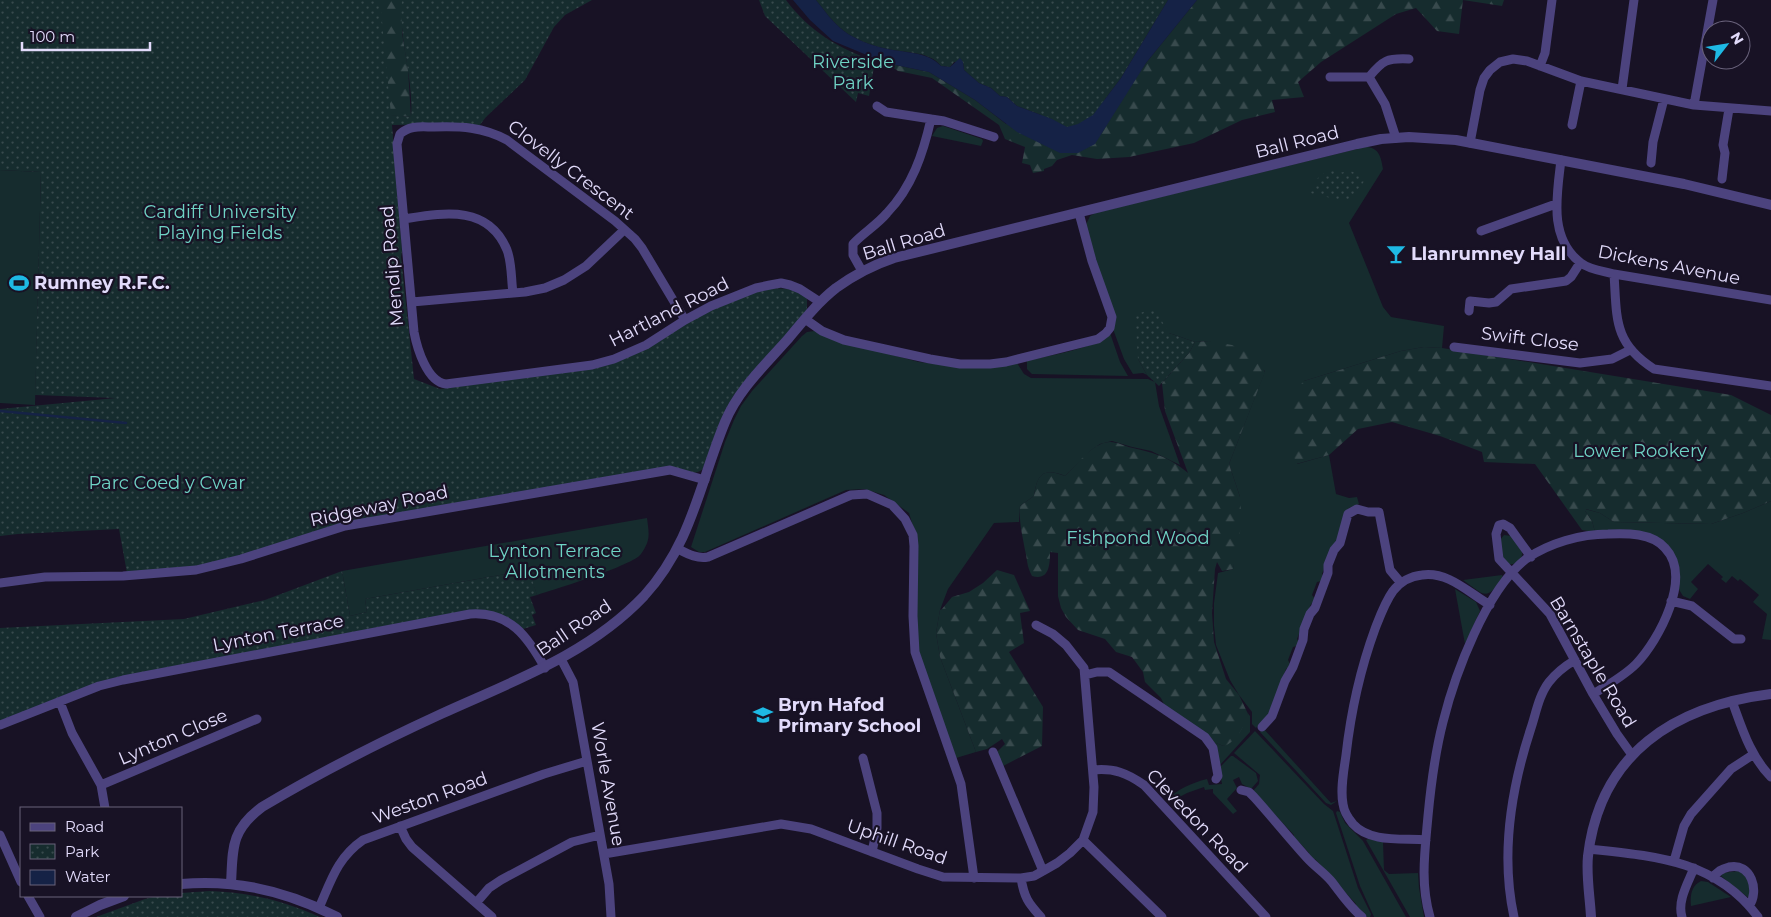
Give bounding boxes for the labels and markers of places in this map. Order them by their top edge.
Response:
bar icon: Llanrumney Hall [1385,243,1407,265]
place label: Llanrumney Hall [1411,243,1566,265]
sports icon: Rumney R.F.C. [8,272,30,294]
place label: Rumney R.F.C. [34,272,170,294]
place label: Bryn Hafod Primary School [778,694,921,737]
school or university icon: Bryn Hafod Primary School [752,704,774,726]

